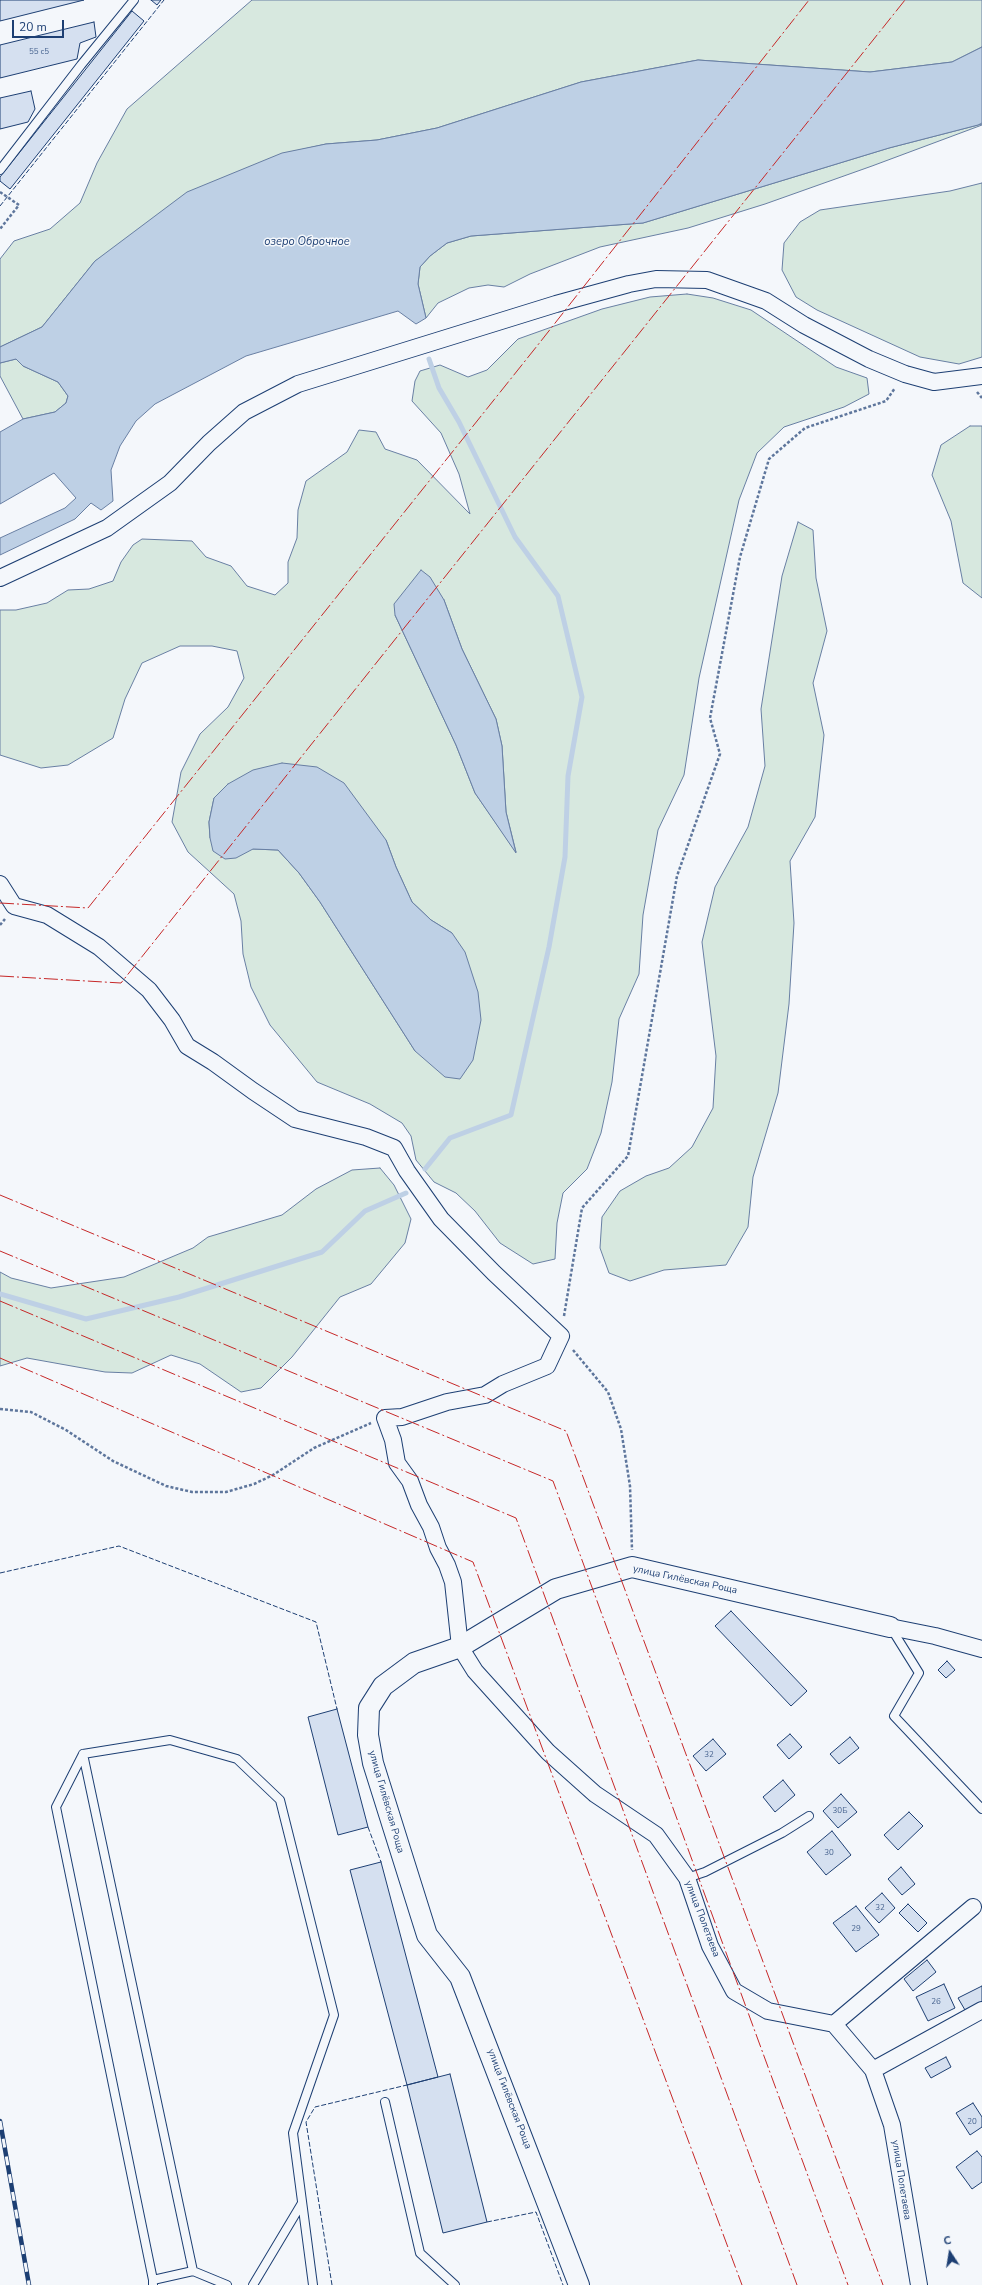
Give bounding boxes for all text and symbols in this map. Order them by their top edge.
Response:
scale bar [14,12,66,38]
text: 20 m [19,19,47,35]
house number: 55 с5 [29,47,49,57]
water label: озеро Оброчное [264,235,350,249]
street label: улица Гилёвская Роща [632,1563,738,1597]
street label: улица Гилёвская Роща [366,1749,406,1855]
house number: 32 [704,1750,714,1760]
house number: 30Б [833,1806,847,1816]
house number: 30 [824,1848,834,1858]
street label: улица Полетаева [682,1879,722,1959]
house number: 32 [875,1903,885,1913]
house number: 29 [851,1924,861,1934]
house number: 26 [931,1997,941,2007]
street label: улица Гилёвская Роща [484,2047,534,2151]
house number: 20 [967,2117,977,2127]
street label: улица Полетаева [889,2139,913,2221]
north arrow [930,2233,970,2273]
text: С [942,2233,953,2249]

